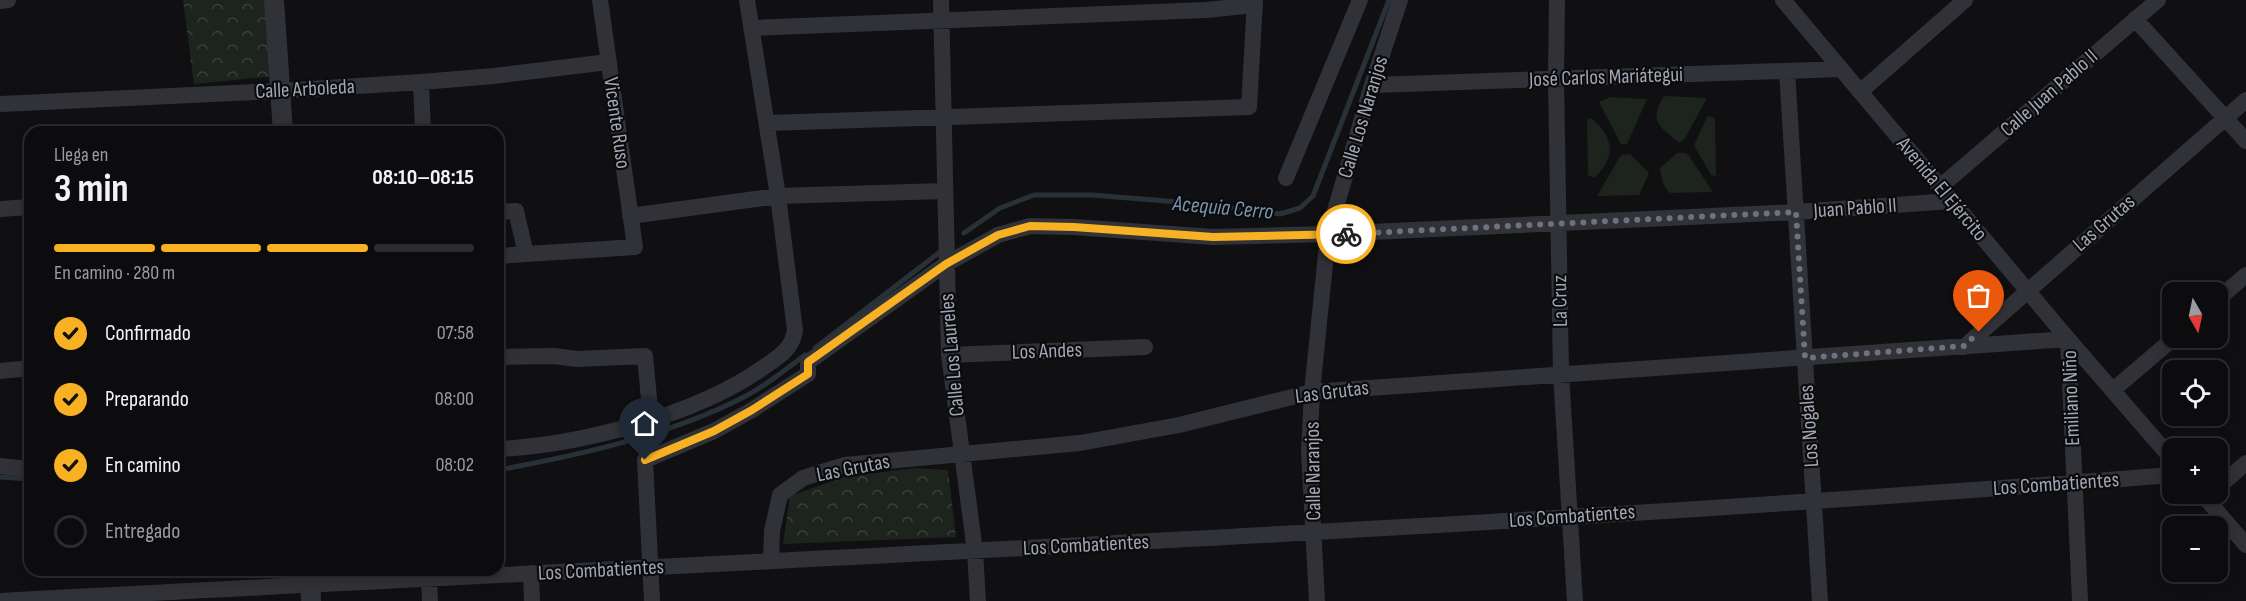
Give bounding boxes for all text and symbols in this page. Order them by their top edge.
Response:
street label: Calle Juan Pablo II [1995,44,2103,142]
street label: Calle Los Naranjos [1333,53,1393,181]
street label: José Carlos Mariátegui [1528,62,1683,92]
street label: Calle Arboleda [255,74,355,104]
street label: Vicente Ruso [598,76,636,170]
street label: Avenida El Ejército [1891,131,1993,246]
text: Llega en [54,143,108,167]
text: 08:10–08:15 [372,164,474,191]
text: 3 min [54,166,129,213]
street label: Las Grutas [2068,189,2140,257]
water label: Acequia Cerro [1171,190,1274,226]
street label: Juan Pablo II [1812,193,1897,223]
courier [1316,204,1376,264]
icon: bike [1330,218,1363,251]
text: En camino · 280 m [54,261,175,285]
pin [1953,270,2004,332]
street label: La Cruz [1547,275,1573,327]
icon: bag [1962,279,1995,312]
north arrow [2162,282,2228,348]
map controls [2162,282,2228,582]
street label: Calle Los Laureles [934,292,970,418]
icon: check [54,317,87,350]
text: Confirmado [105,320,191,347]
text: 07:58 [437,321,474,345]
street label: Los Andes [1011,337,1083,365]
street label: Emiliano Niño [2057,350,2085,446]
button: locate [2162,360,2228,426]
street label: Las Grutas [1294,375,1370,409]
icon: check [54,383,87,416]
street label: Los Nogales [1794,384,1824,468]
text: Preparando [105,386,189,413]
text: 08:00 [435,387,474,411]
pin [619,398,670,460]
icon: home [628,407,661,440]
street label: Calle Naranjos [1300,421,1326,521]
button: + [2162,438,2228,504]
icon: check [54,449,87,482]
street label: Las Grutas [814,449,892,487]
text: En camino [105,452,181,479]
text: 08:02 [435,453,474,477]
street label: Los Combatientes [1992,467,2120,501]
street label: Los Combatientes [1508,499,1636,533]
button: − [2162,516,2228,582]
text: Entregado [105,518,180,545]
street label: Los Combatientes [1022,529,1150,561]
street label: Los Combatientes [537,554,665,586]

